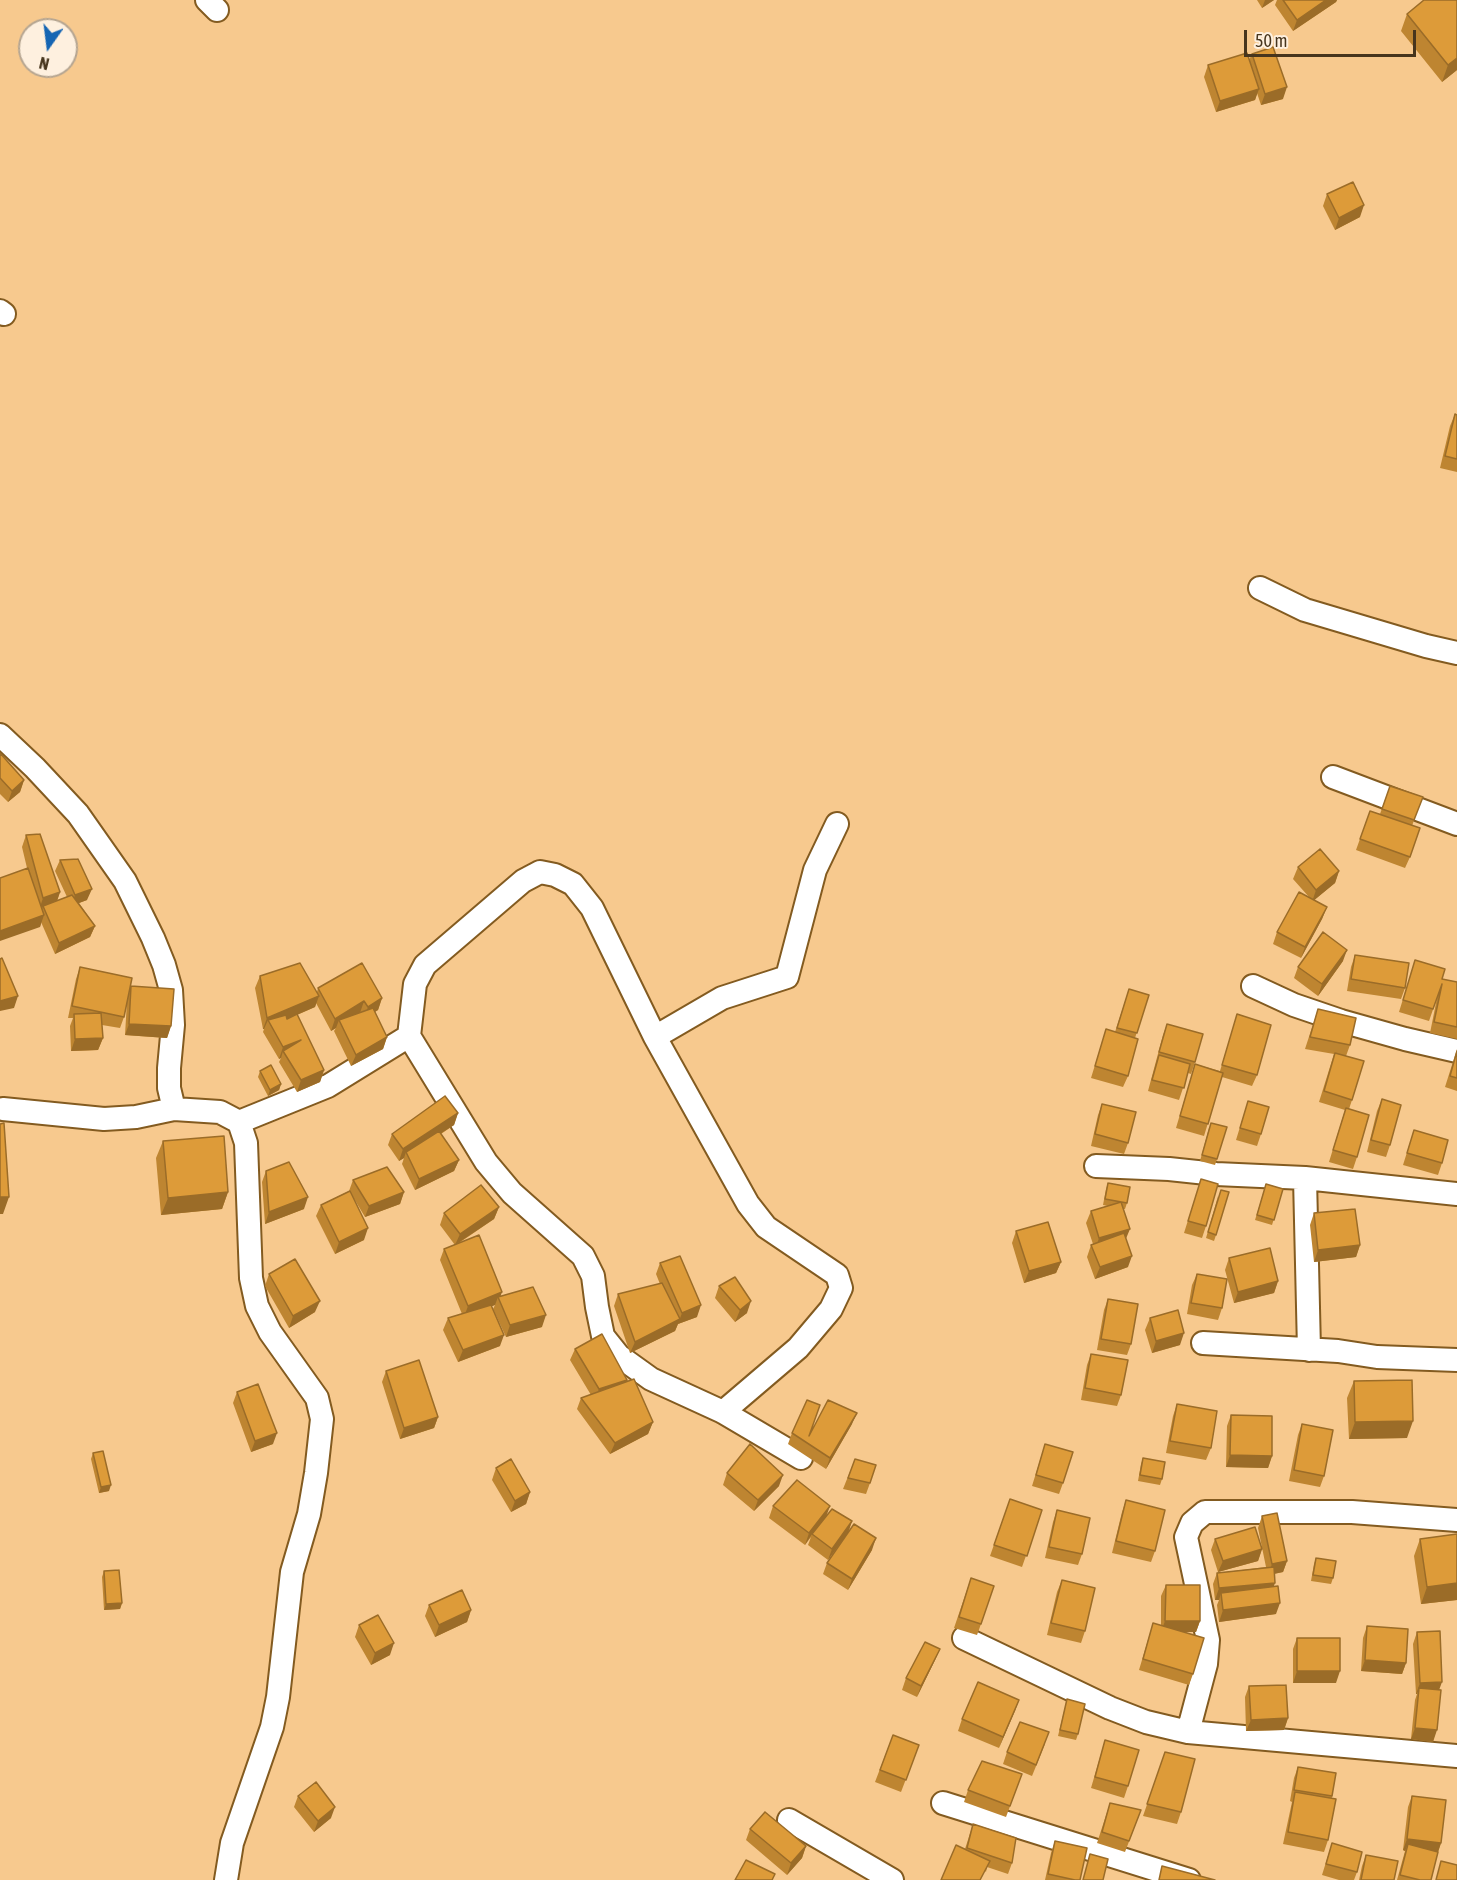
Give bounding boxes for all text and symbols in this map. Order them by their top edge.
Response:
north arrow [18,18,78,78]
scale bar [1247,18,1420,56]
text: 50 m [1255,30,1287,51]
text: N [37,54,51,73]

